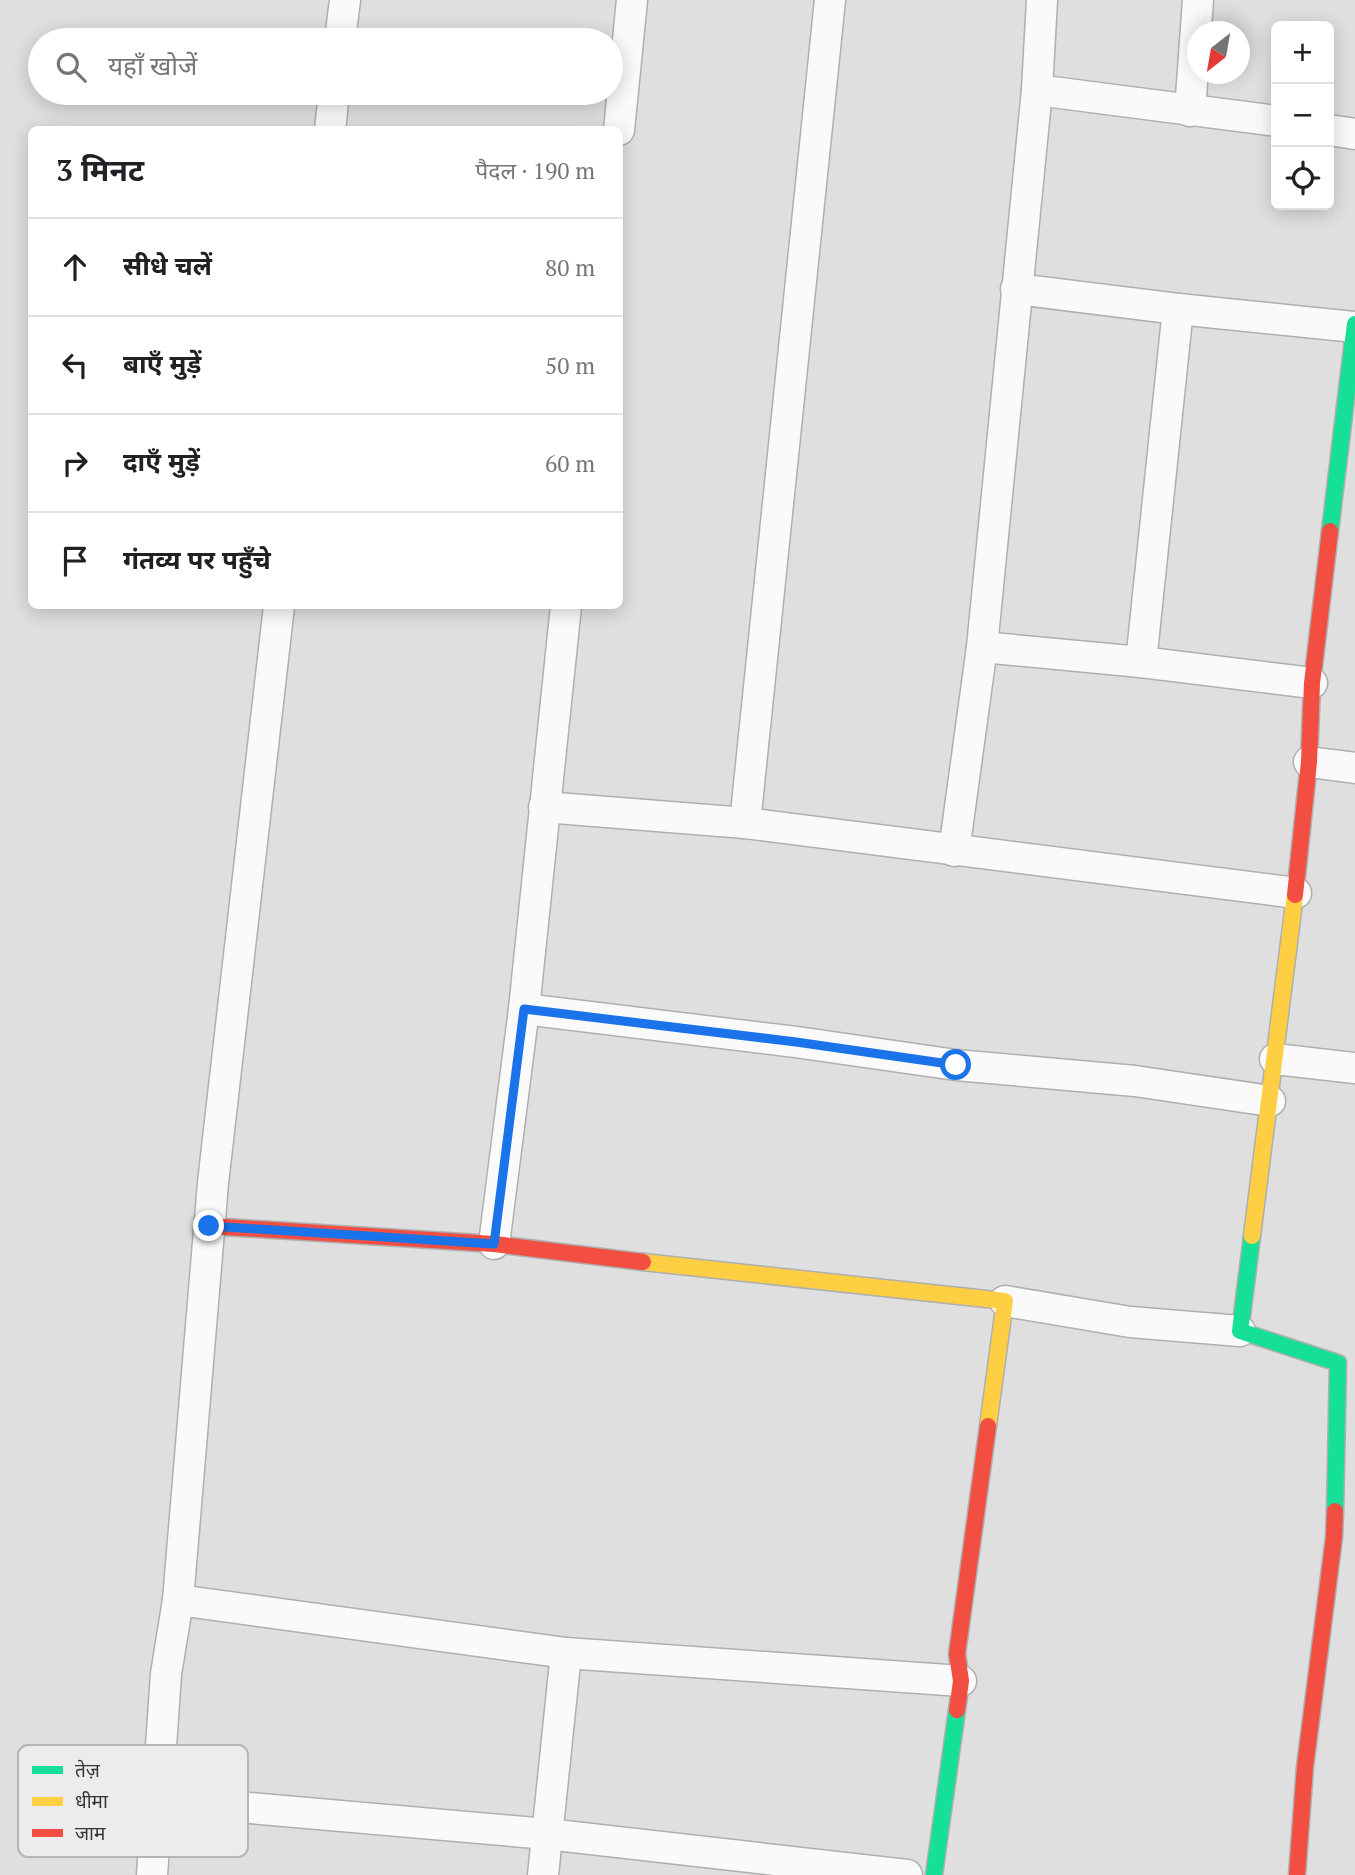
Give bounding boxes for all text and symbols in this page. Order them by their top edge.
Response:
north arrow [1187,21,1250,84]
map controls [1271,21,1334,210]
button: + [1271,21,1334,84]
search box [28,28,623,105]
icon: search [52,48,90,86]
text: यहाँ खोजें [108,48,197,82]
button: − [1271,84,1334,147]
button: locate [1271,147,1334,210]
text: 3 मिनट [56,150,144,190]
text: पैदल · 190 m [475,155,595,186]
icon: ahead [56,248,94,286]
text: सीधे चलें [123,248,212,282]
text: 80 m [545,252,595,283]
icon: left [56,346,94,384]
text: बाएँ मुड़ें [123,346,201,380]
text: 50 m [545,350,595,381]
icon: right [56,444,94,482]
text: दाएँ मुड़ें [123,444,200,478]
text: 60 m [545,448,595,479]
icon: arrive [56,542,94,580]
text: गंतव्य पर पहुँचे [123,542,271,576]
route start [940,1049,971,1080]
route end [193,1210,224,1241]
legend [18,1745,248,1857]
text: तेज़ [75,1757,101,1782]
text: धीमा [75,1788,109,1813]
text: जाम [75,1820,106,1845]

